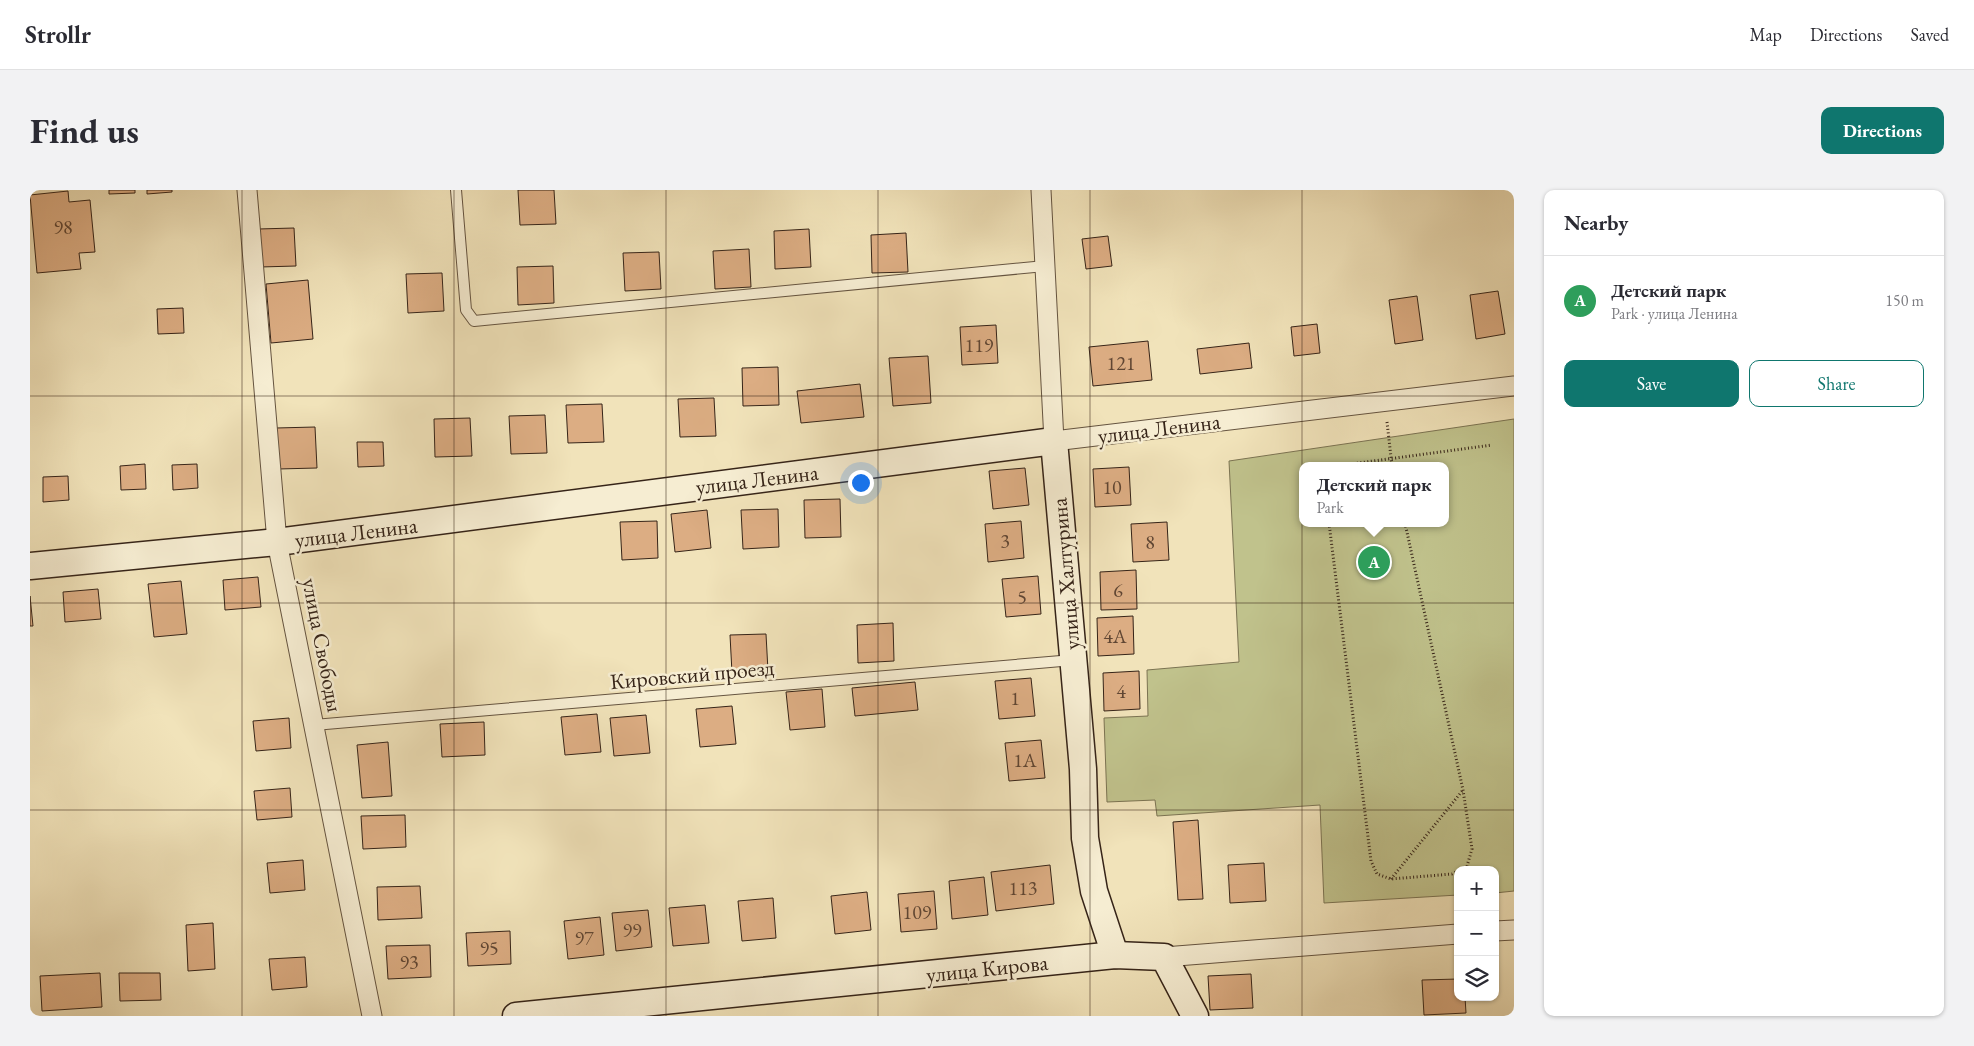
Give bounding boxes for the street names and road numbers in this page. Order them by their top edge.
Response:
street label: улица Ленина [1096,407,1222,450]
street label: улица Ленина [694,458,820,501]
street label: улица Халтурина [1044,496,1087,651]
street label: улица Ленина [293,511,419,554]
street label: улица Свободы [295,576,350,715]
street label: Кировский проезд [609,653,775,696]
street label: улица Кирова [925,948,1050,989]

